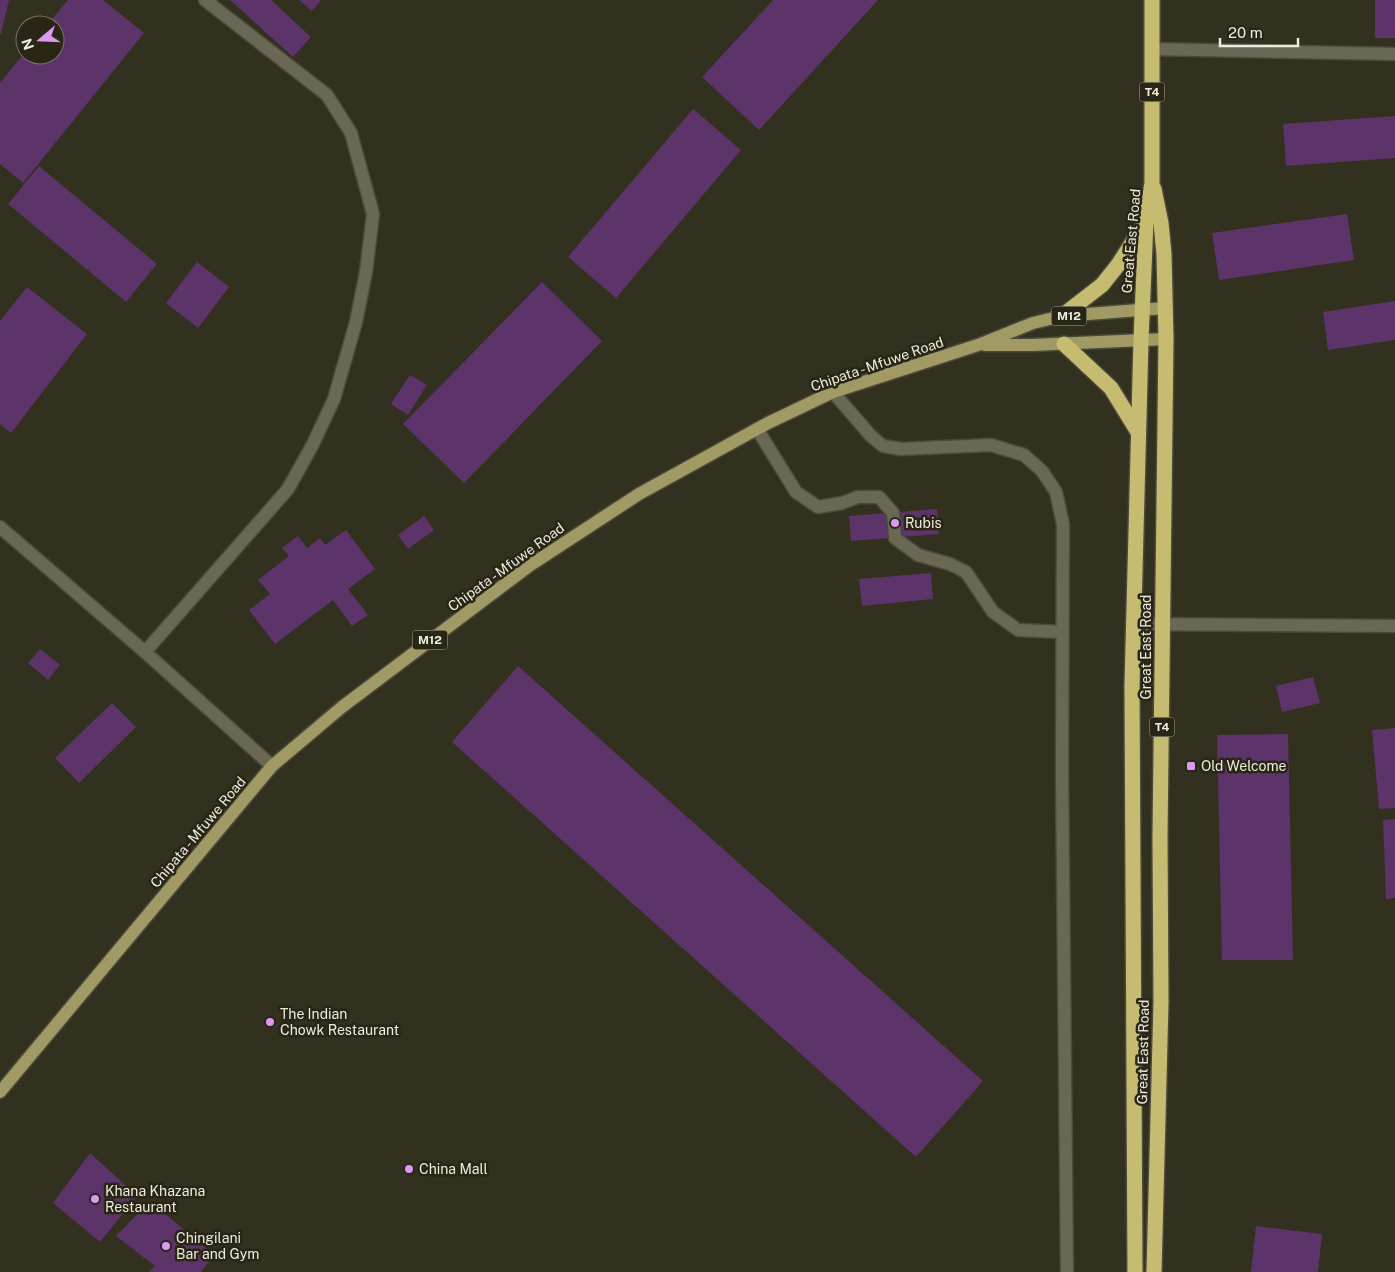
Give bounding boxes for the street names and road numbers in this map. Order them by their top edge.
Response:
road number: T4 [1140,82,1164,101]
street label: Great East Road [1118,188,1144,294]
road number: M12 [1052,306,1086,326]
street label: Chipata - Mfuwe Road [808,334,946,394]
street label: Chipata - Mfuwe Road [445,520,567,614]
street label: Great East Road [1138,595,1154,699]
road number: M12 [412,630,448,650]
road number: T4 [1150,718,1174,736]
street label: Chipata - Mfuwe Road [147,773,249,891]
street label: Great East Road [1134,999,1152,1105]

